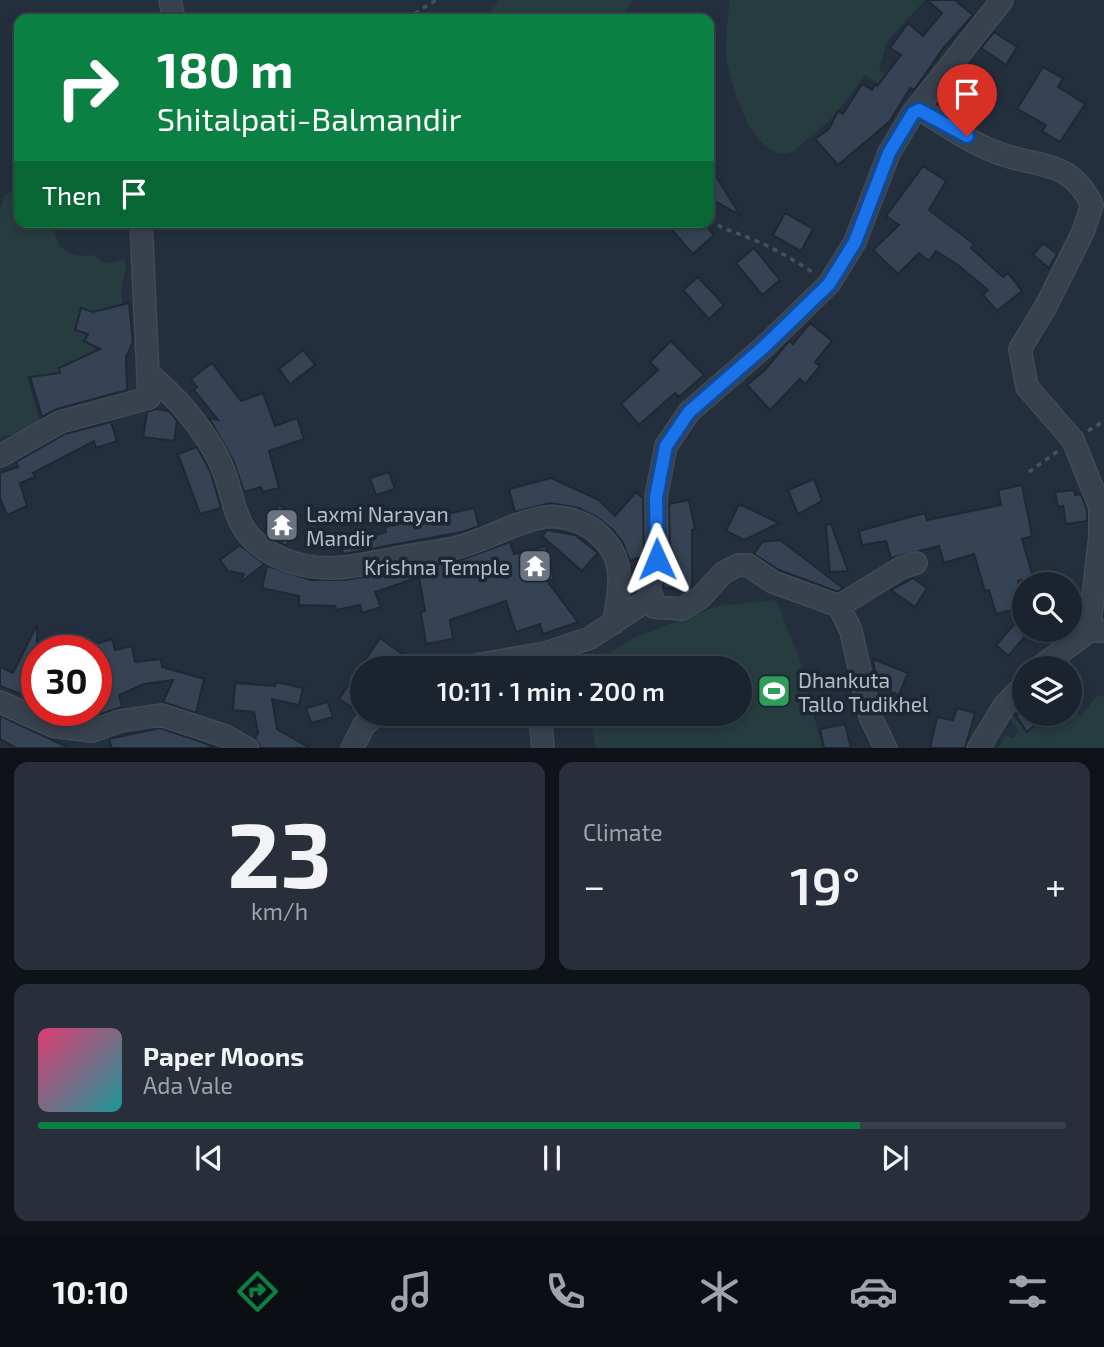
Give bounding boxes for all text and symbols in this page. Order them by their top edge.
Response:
text: 180 m [157,39,293,98]
icon: right [42,42,133,133]
pin [937,64,997,136]
icon: arrive [948,75,986,113]
text: Shitalpati-Balmandir [157,99,462,137]
icon: arrive [115,175,153,213]
text: Then [42,179,101,210]
place label: Laxmi Narayan Mandir [306,501,449,550]
temple icon: Laxmi Narayan Mandir [263,506,301,544]
position arrow [620,522,694,596]
temple icon: Krishna Temple [516,547,554,585]
place label: Krishna Temple [364,554,510,579]
map controls [1012,572,1082,726]
button: search [1012,572,1082,642]
speed limit sign: 30 [21,635,112,726]
button: layers [1012,656,1082,726]
place label: Dhankuta Tallo Tudikhel [798,667,929,716]
sports icon: Dhankuta Tallo Tudikhel [755,672,793,710]
text: 10:11 · 1 min · 200 m [437,675,665,706]
text: 23 [227,797,332,906]
text: Climate [583,818,663,846]
text: 19° [790,853,860,915]
text: − [583,862,605,908]
text: + [1045,862,1066,908]
text: km/h [251,897,308,925]
text: Paper Moons [143,1040,304,1071]
text: Ada Vale [143,1071,233,1099]
icon: previous [190,1139,228,1177]
icon: pause [533,1139,571,1177]
icon: next [876,1139,914,1177]
icon: directions [233,1267,282,1316]
icon: music [387,1267,436,1316]
icon: phone [541,1267,590,1316]
icon: climate [695,1267,744,1316]
icon: car [849,1267,898,1316]
icon: filters [1003,1267,1052,1316]
text: 10:10 [52,1272,129,1310]

